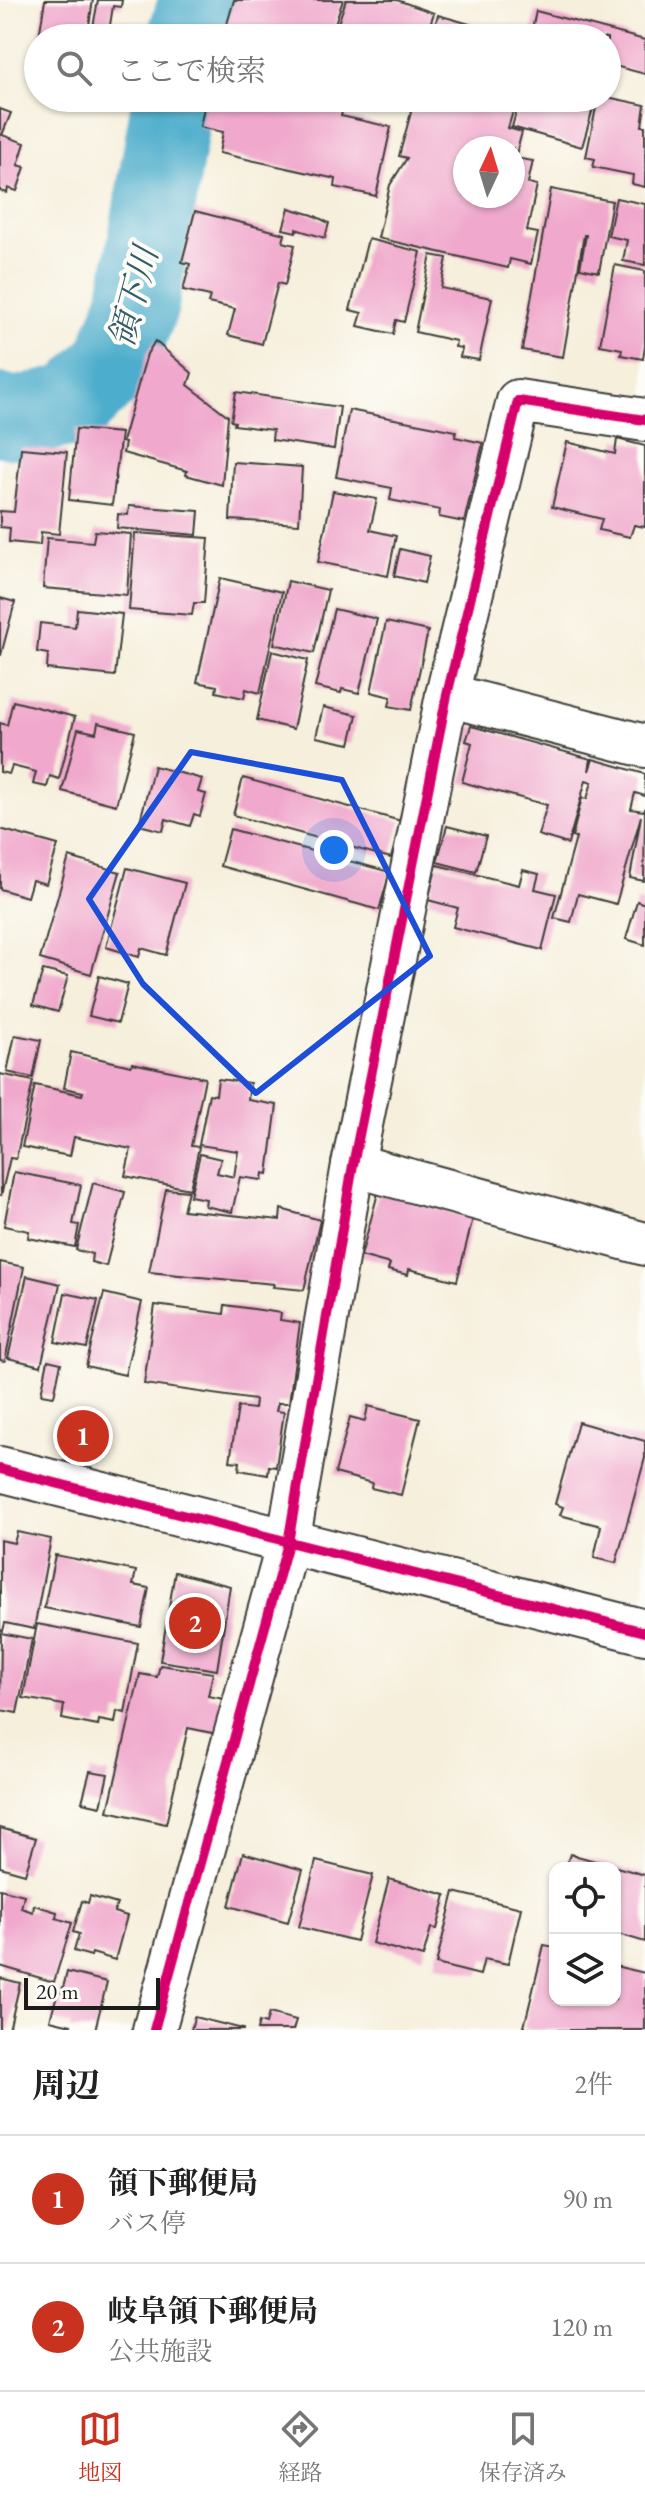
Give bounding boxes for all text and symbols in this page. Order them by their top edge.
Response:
search box [24,24,621,112]
icon: search [52,46,96,90]
text: ここで検索 [116,51,266,90]
north arrow [453,136,525,208]
water label: 領下川 [99,238,168,352]
your location [314,830,354,870]
pin: 1 [57,1406,109,1466]
pin: 2 [169,1593,221,1653]
map controls [549,1862,621,2006]
button: locate [549,1862,621,1934]
button: layers [549,1934,621,2006]
scale bar [24,1974,160,2010]
text: 20 m [36,1977,79,2006]
text: 周辺 [32,2063,100,2107]
text: 2件 [575,2067,613,2101]
text: 領下郵便局 [108,2163,258,2202]
text: 1 [51,2182,65,2216]
text: 90 m [563,2182,613,2216]
text: バス停 [108,2206,186,2240]
text: 岐阜領下郵便局 [108,2291,318,2330]
text: 2 [51,2310,65,2344]
text: 120 m [550,2310,613,2344]
text: 公共施設 [108,2334,212,2368]
tab: 地図 [78,2407,122,2487]
tab: 経路 [278,2407,323,2487]
tab: 保存済み [479,2407,567,2487]

